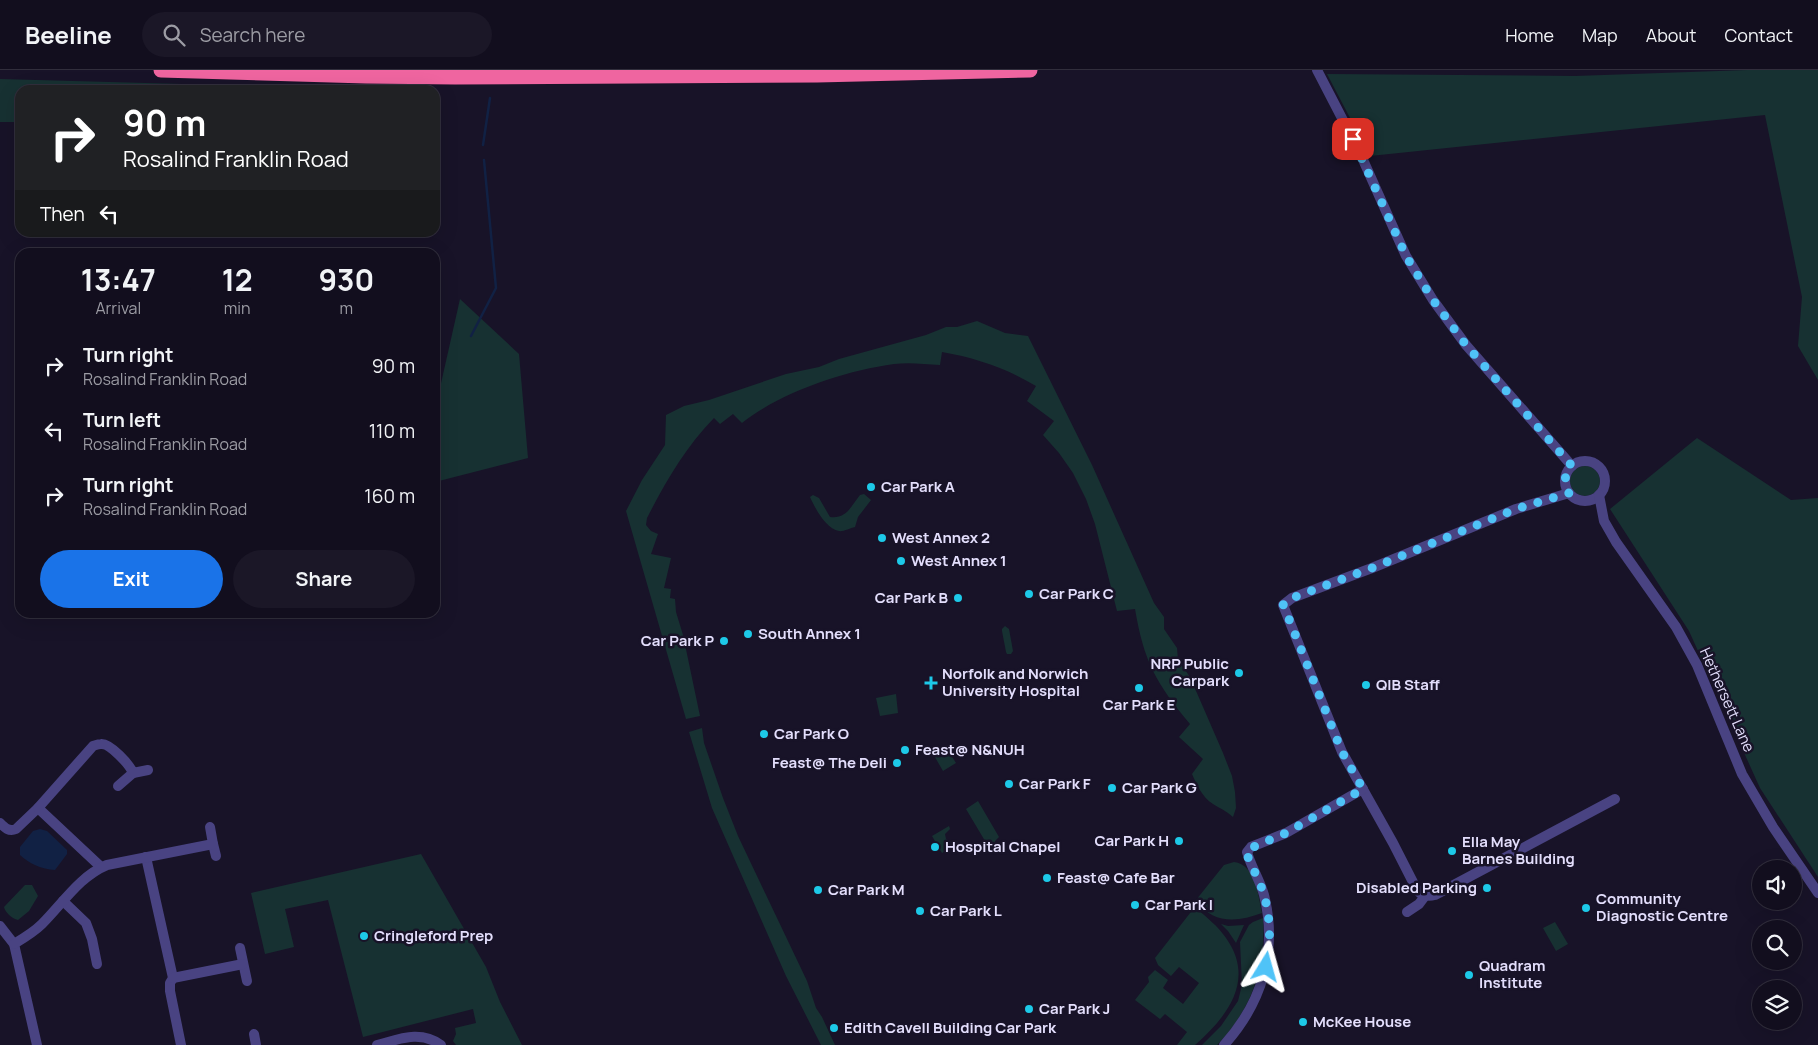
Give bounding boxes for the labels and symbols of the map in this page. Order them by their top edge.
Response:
pin [1332,118,1374,160]
place label: Car Park A [881,476,955,497]
marker: Car Park A [865,481,877,493]
place label: West Annex 2 [892,527,990,548]
marker: West Annex 2 [876,532,888,544]
place label: West Annex 1 [911,550,1007,571]
marker: West Annex 1 [895,555,907,567]
place label: Car Park C [1039,583,1114,604]
place label: Car Park B [875,587,949,608]
marker: Car Park C [1023,588,1035,600]
marker: Car Park B [952,592,964,604]
place label: South Annex 1 [758,623,861,644]
marker: South Annex 1 [742,628,754,640]
place label: Car Park P [641,630,714,651]
marker: Car Park P [718,635,730,647]
street label: Hethersett Lane [1695,644,1760,756]
place label: NRP Public Carpark [1151,653,1230,691]
place label: Norfolk and Norwich University Hospital [942,663,1088,701]
marker: NRP Public Carpark [1233,667,1245,679]
place label: QIB Staff [1376,674,1440,695]
marker: Norfolk and Norwich University Hospital [924,676,938,690]
marker: QIB Staff [1360,679,1372,691]
marker: Car Park E [1133,682,1145,694]
place label: Car Park E [1103,694,1175,715]
place label: Car Park O [774,723,849,744]
marker: Car Park O [758,728,770,740]
place label: Feast@ N&NUH [915,739,1025,760]
marker: Feast@ N&NUH [899,744,911,756]
place label: Feast@ The Deli [772,752,887,773]
marker: Feast@ The Deli [891,757,903,769]
place label: Car Park F [1019,773,1091,794]
place label: Car Park G [1122,777,1197,798]
marker: Car Park F [1003,778,1015,790]
marker: Car Park G [1106,782,1118,794]
place label: Car Park H [1094,830,1169,851]
place label: Ella May Barnes Building [1462,831,1575,869]
marker: Car Park H [1173,835,1185,847]
place label: Hospital Chapel [945,836,1060,857]
marker: Hospital Chapel [929,841,941,853]
marker: Ella May Barnes Building [1446,845,1458,857]
place label: Feast@ Cafe Bar [1057,867,1175,888]
marker: Feast@ Cafe Bar [1041,872,1053,884]
place label: Disabled Parking [1356,877,1477,898]
place label: Car Park M [828,879,905,900]
marker: Disabled Parking [1481,882,1493,894]
marker: Car Park M [812,884,824,896]
place label: Community Diagnostic Centre [1596,888,1728,926]
place label: Car Park I [1145,894,1213,915]
marker: Car Park I [1129,899,1141,911]
place label: Car Park L [930,900,1002,921]
marker: Community Diagnostic Centre [1580,902,1592,914]
marker: Car Park L [914,905,926,917]
place label: Cringleford Prep [374,925,493,946]
marker: Cringleford Prep [358,930,370,942]
position arrow [1239,940,1291,992]
place label: Quadram Institute [1479,955,1545,993]
marker: Quadram Institute [1463,969,1475,981]
place label: Car Park J [1039,998,1110,1019]
marker: Car Park J [1023,1003,1035,1015]
place label: McKee House [1313,1011,1411,1032]
marker: McKee House [1297,1016,1309,1028]
place label: Edith Cavell Building Car Park [844,1017,1057,1038]
marker: Edith Cavell Building Car Park [828,1022,840,1034]

